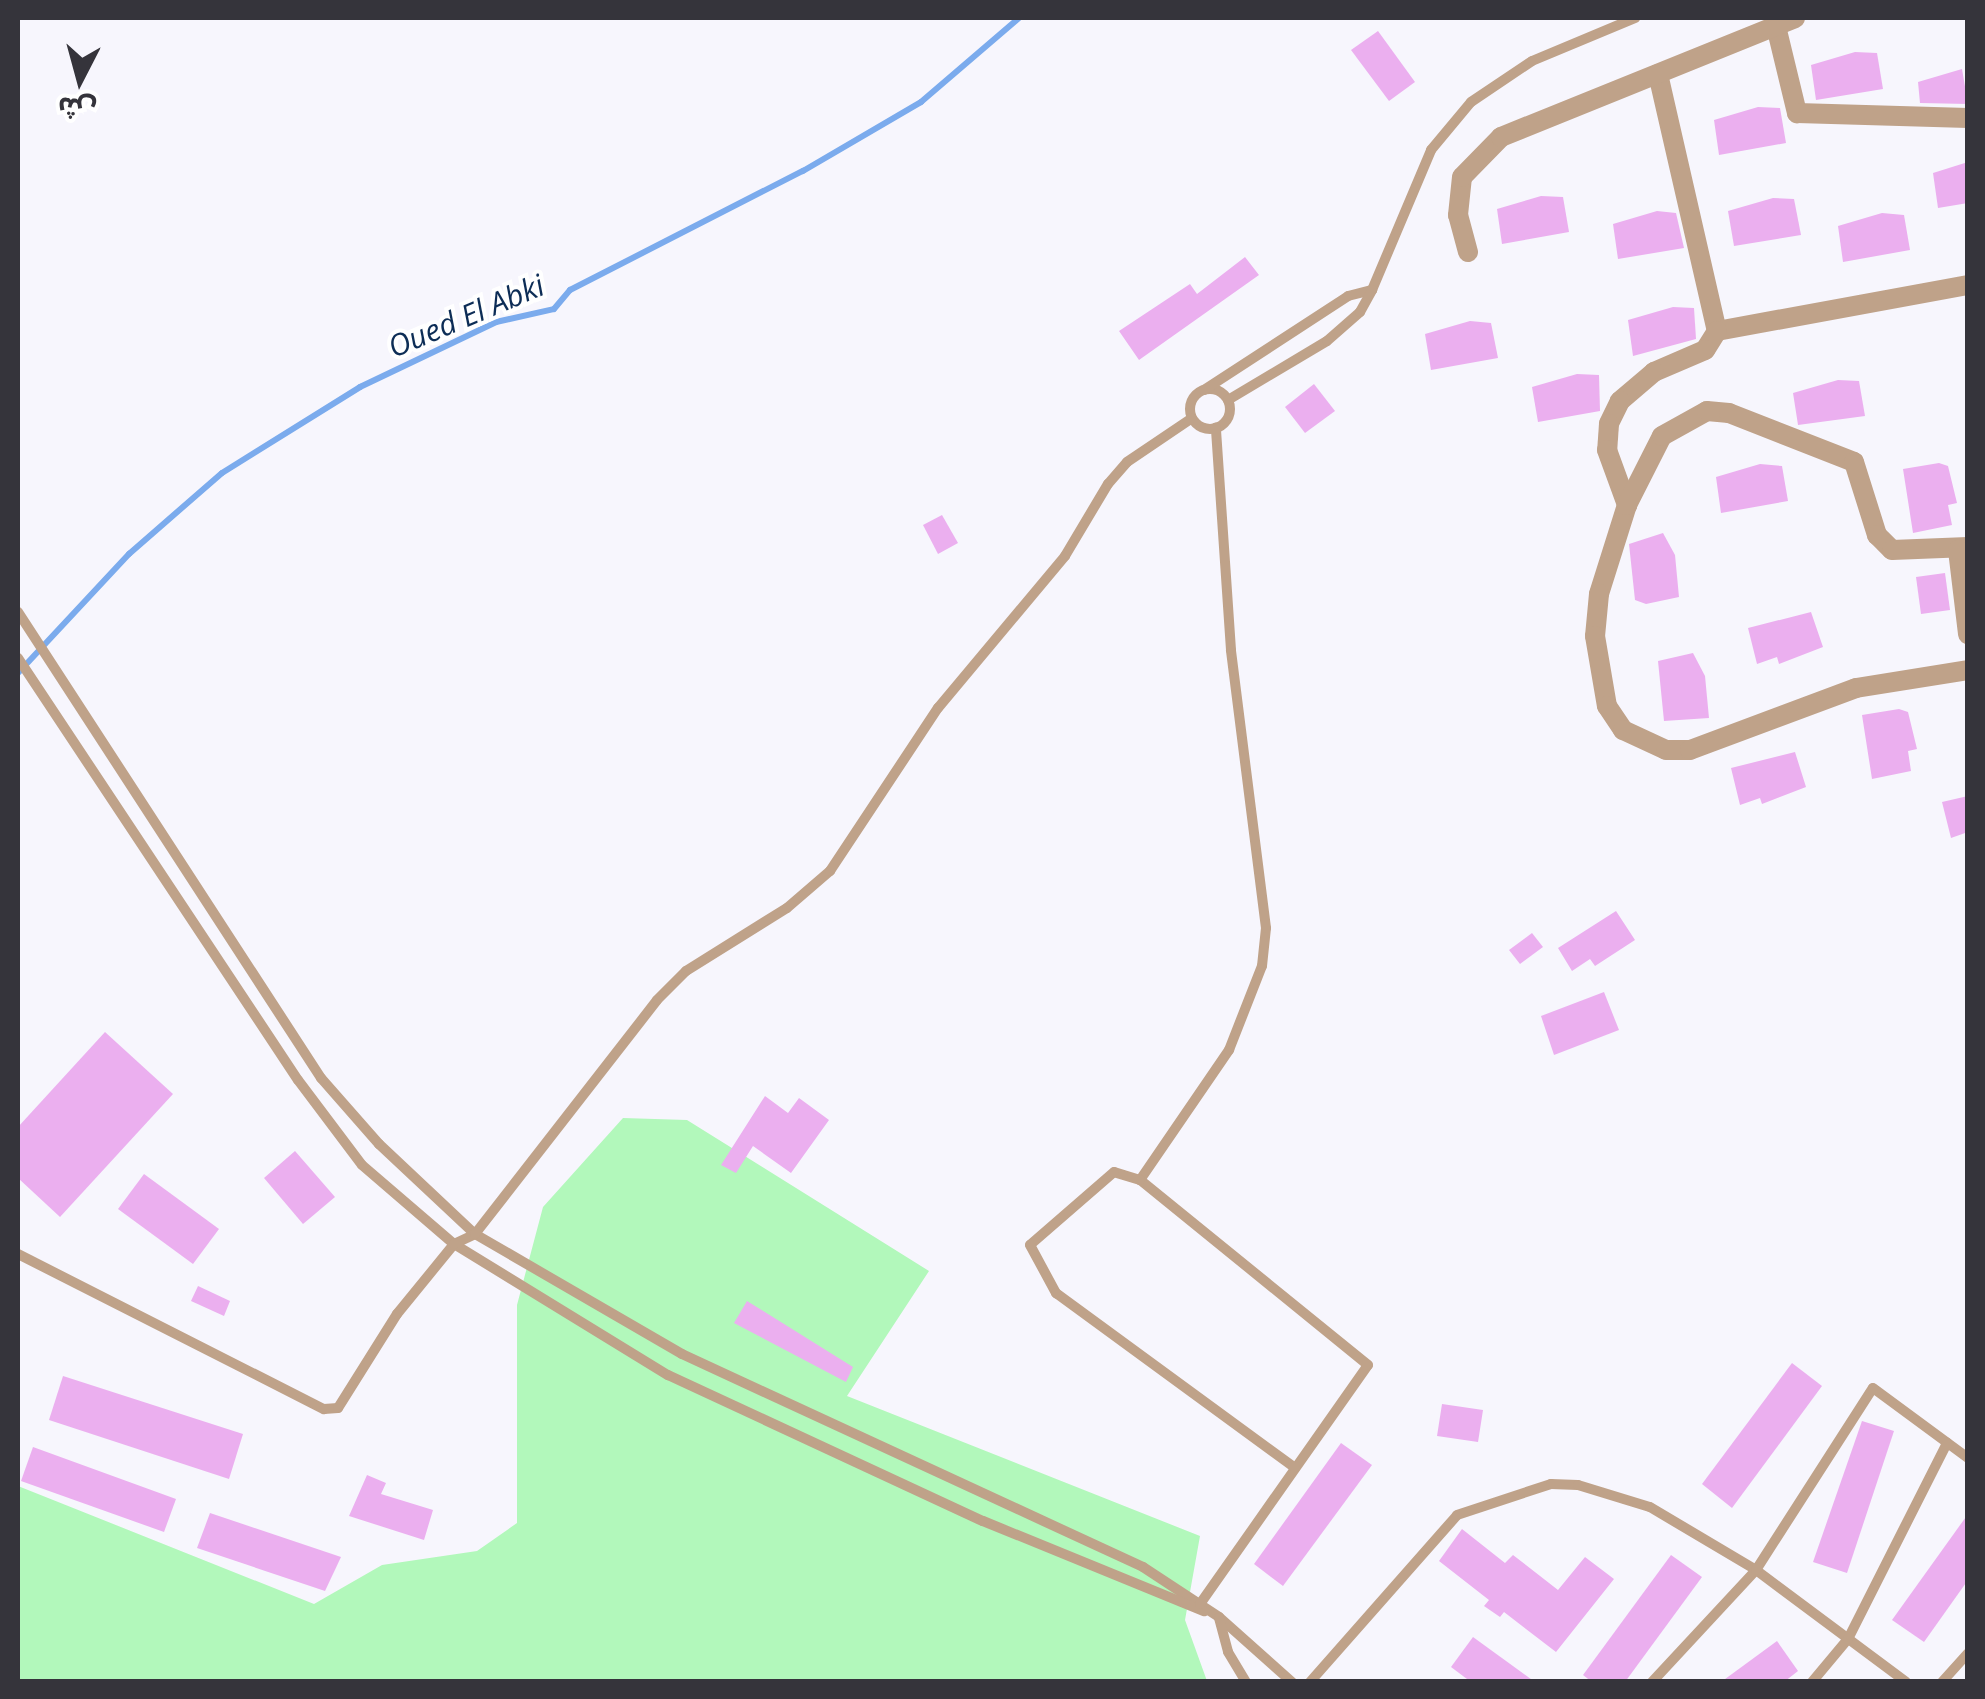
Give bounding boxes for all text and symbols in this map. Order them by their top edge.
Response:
north arrow [30,30,130,130]
text: ش [56,89,98,131]
water label: Oued El Abki [382,267,550,365]

